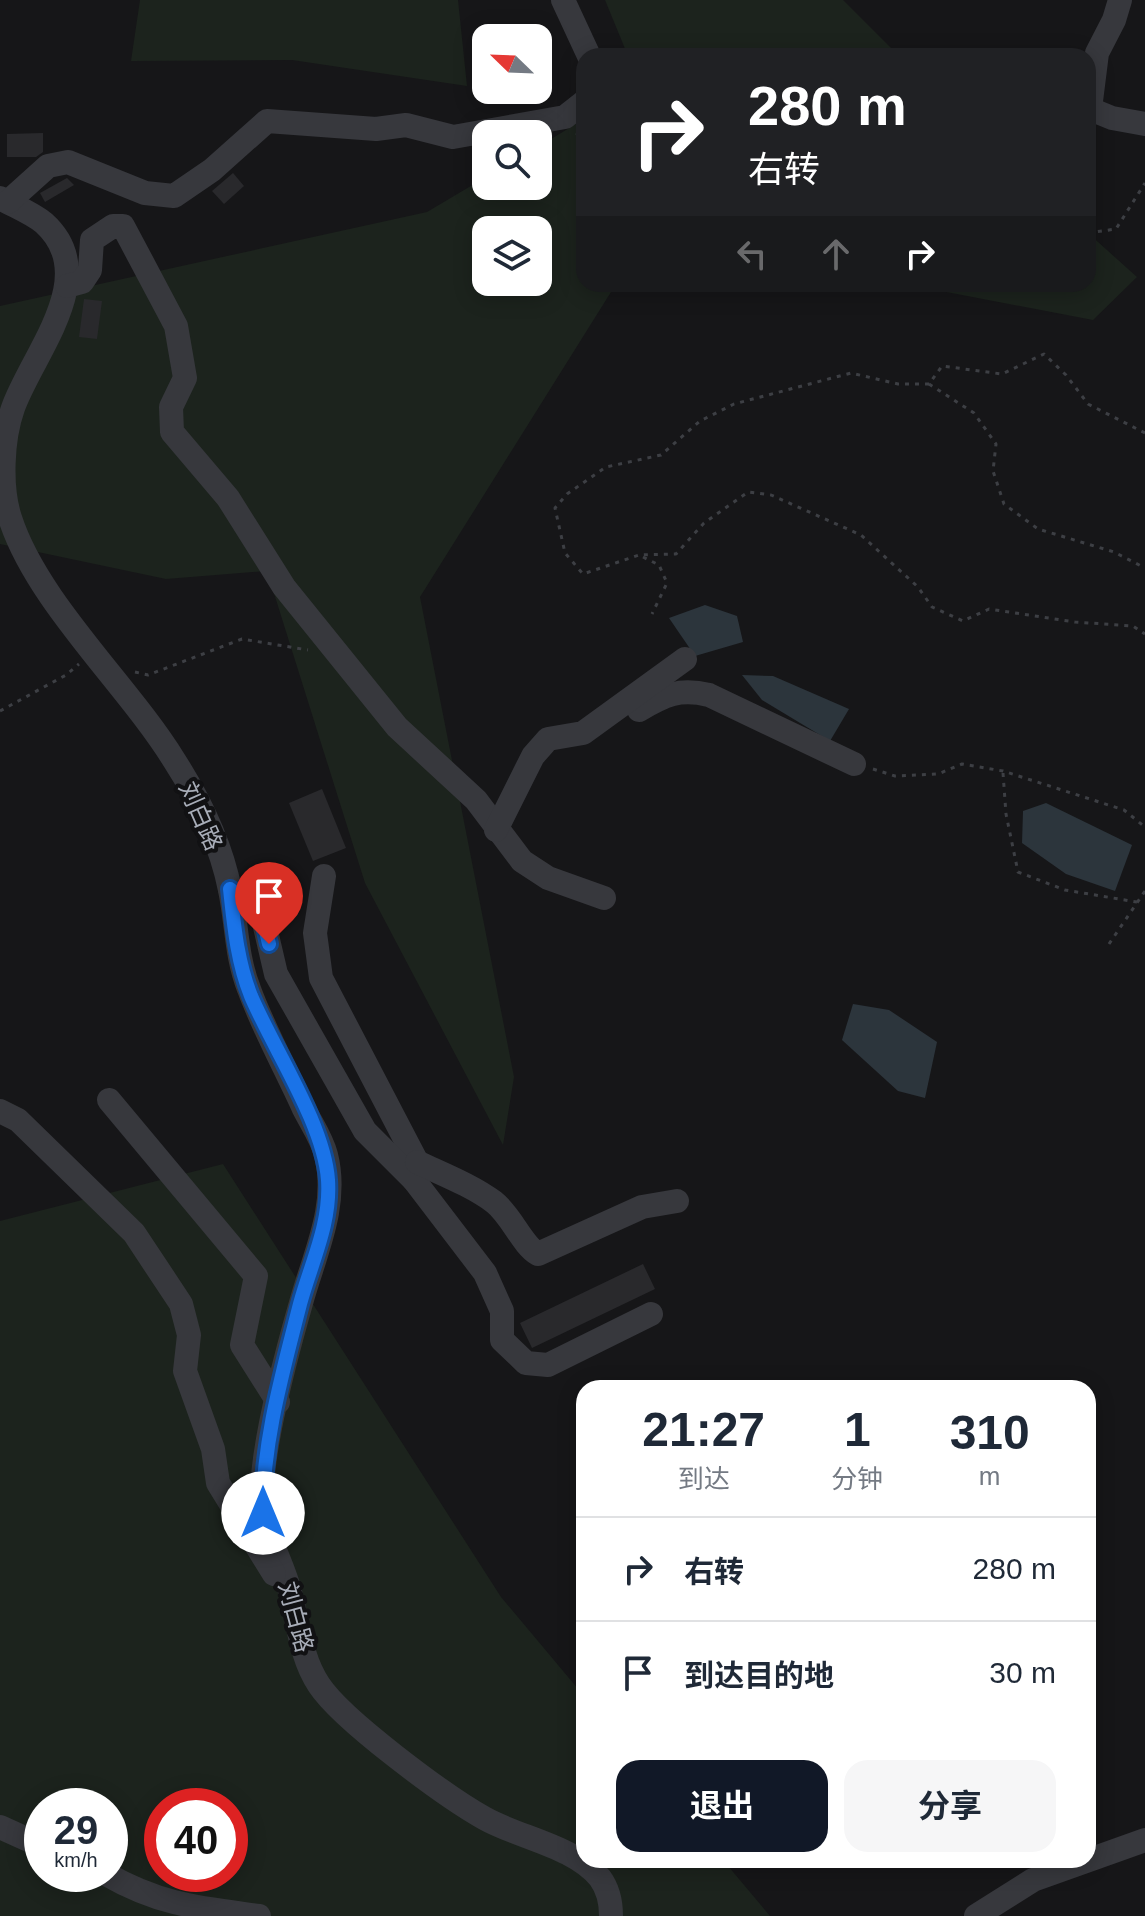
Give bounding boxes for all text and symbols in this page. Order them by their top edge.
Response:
north arrow [472,24,552,104]
map controls [472,24,552,296]
text: 280 m [748,74,907,137]
icon: right [616,80,720,184]
button: search [472,120,552,200]
text: 右转 [748,149,820,190]
button: layers [472,216,552,296]
icon: left [730,232,774,276]
icon: ahead [814,232,858,276]
icon: right [898,232,942,276]
street label: 刘白路 [174,778,228,854]
pin [235,862,303,944]
icon: arrive [247,874,291,918]
text: 21:27 [642,1403,765,1456]
text: 1 [844,1403,871,1456]
text: 310 [950,1406,1030,1459]
text: m [979,1461,1001,1491]
text: 到达 [678,1464,730,1494]
text: 分钟 [831,1464,883,1494]
position arrow [221,1471,305,1555]
icon: right [616,1547,660,1591]
text: 280 m [973,1552,1056,1585]
text: 右转 [684,1555,744,1588]
street label: 刘白路 [274,1579,318,1655]
icon: arrive [616,1651,660,1695]
text: 30 m [989,1656,1056,1689]
text: 到达目的地 [684,1659,834,1692]
button: 退出 [616,1760,828,1852]
button: 分享 [844,1760,1056,1852]
speed limit sign: 40 [144,1788,248,1892]
text: 29 [54,1808,98,1852]
text: km/h [54,1849,98,1871]

